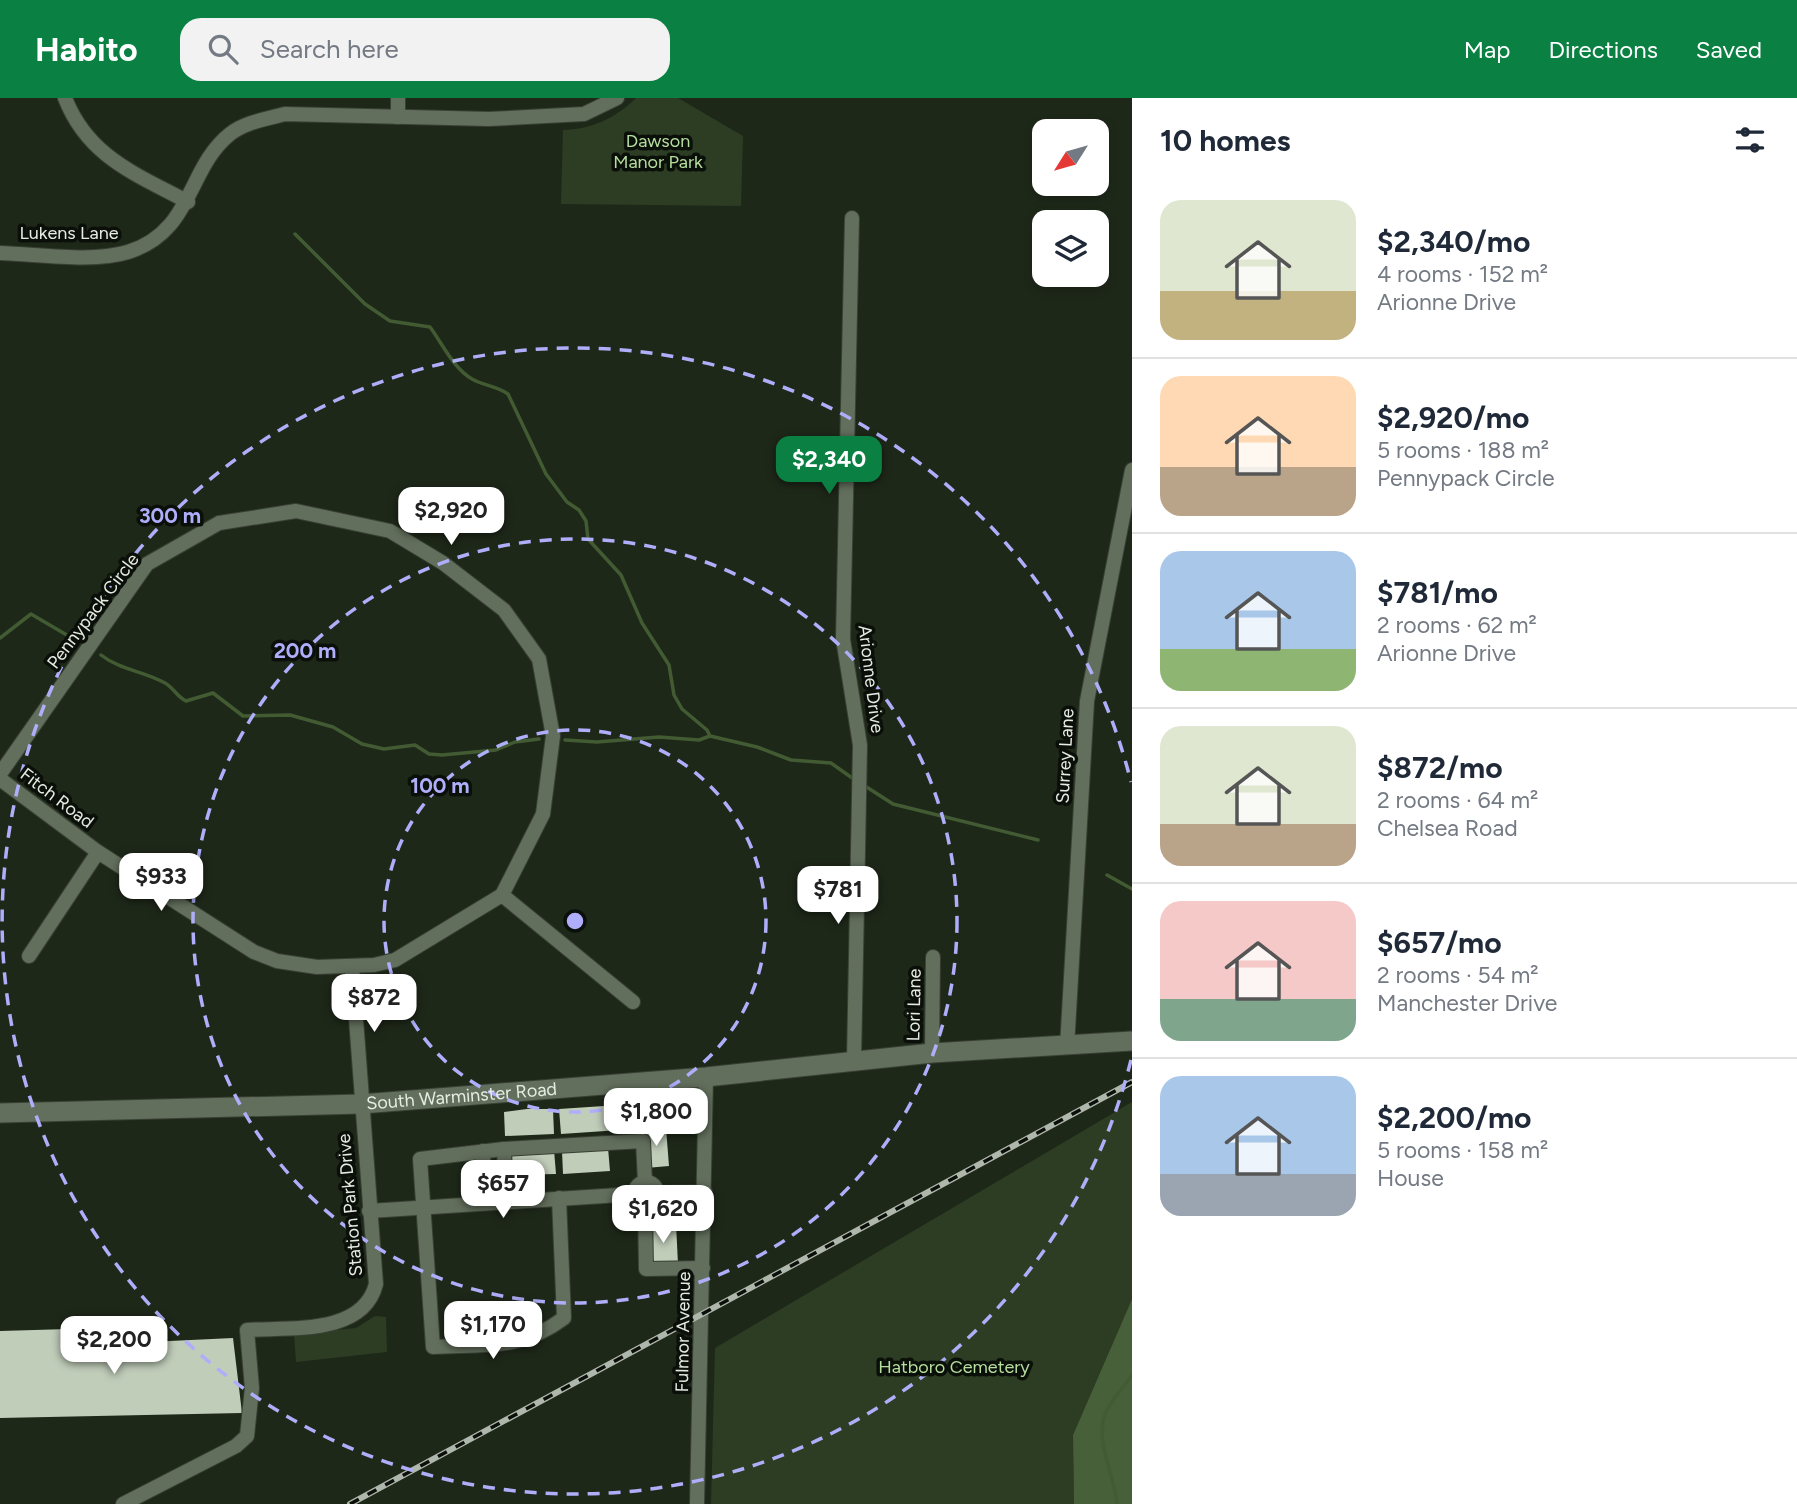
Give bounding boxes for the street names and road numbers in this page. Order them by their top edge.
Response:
street label: Lukens Lane [19,222,119,244]
street label: Pennypack Circle [42,549,144,673]
street label: Arionne Drive [853,624,889,735]
street label: Surrey Lane [1052,708,1078,804]
street label: Fitch Road [16,763,98,833]
street label: Lori Lane [902,968,926,1042]
street label: South Warminster Road [365,1078,558,1115]
street label: Station Park Drive [333,1133,367,1277]
street label: Fulmor Avenue [671,1271,695,1393]

